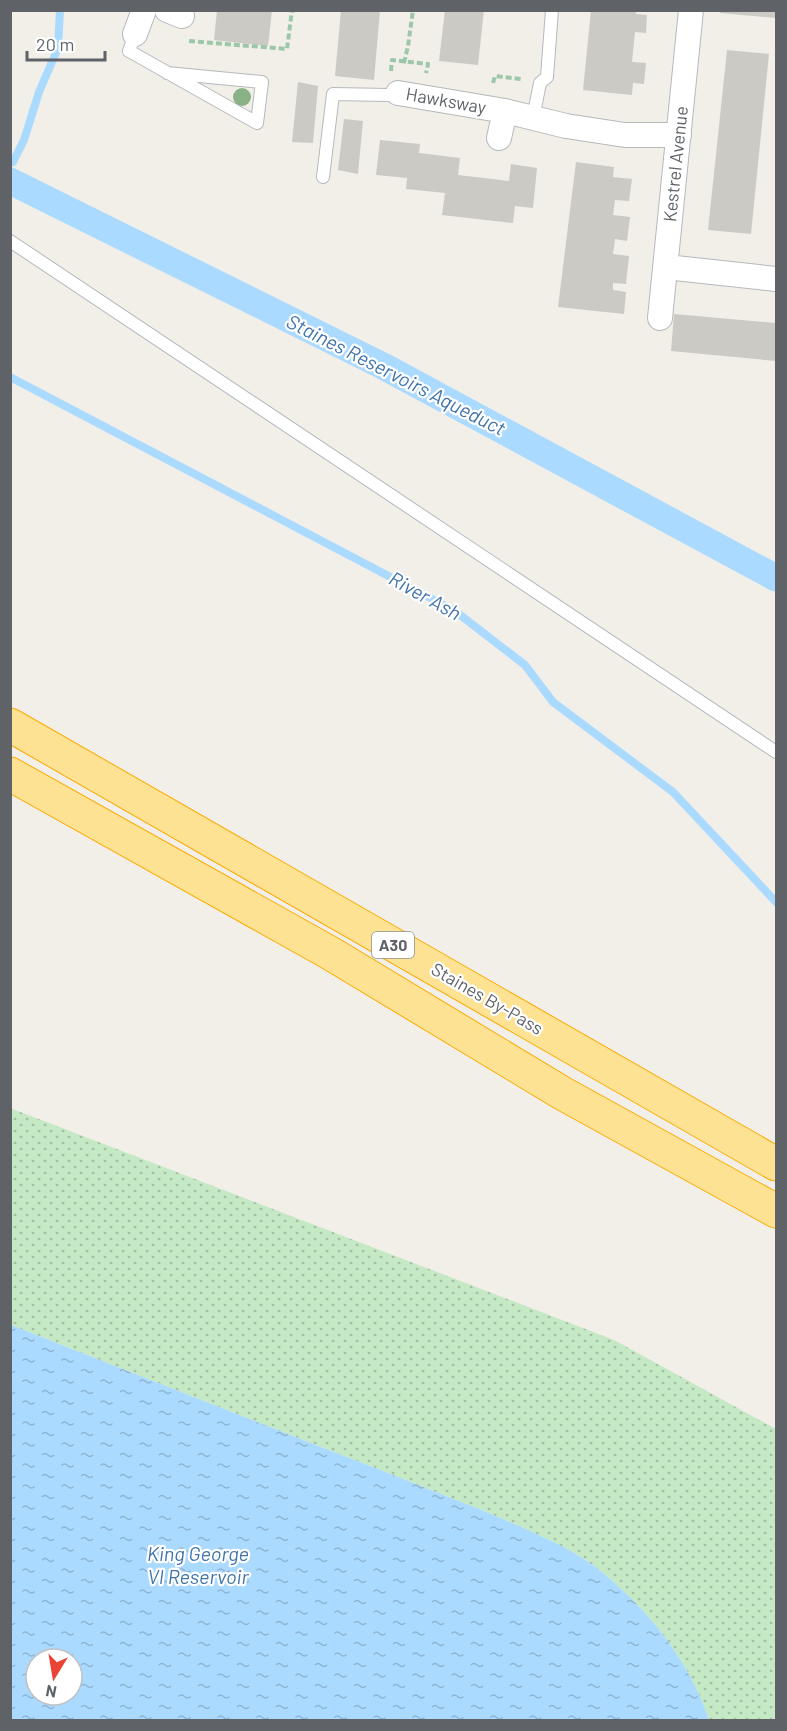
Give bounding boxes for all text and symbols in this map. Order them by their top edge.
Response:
scale bar [27,24,105,62]
text: 20 m [36,33,74,55]
street label: Hawksway [404,82,488,118]
street label: Kestrel Avenue [658,105,692,223]
water label: Staines Reservoirs Aqueduct [283,308,510,440]
water label: River Ash [385,566,466,625]
road number: A30 [372,932,414,958]
street label: Staines By-Pass [428,957,547,1039]
water label: King George VI Reservoir [147,1541,249,1588]
north arrow [24,1647,84,1707]
text: N [44,1682,58,1703]

